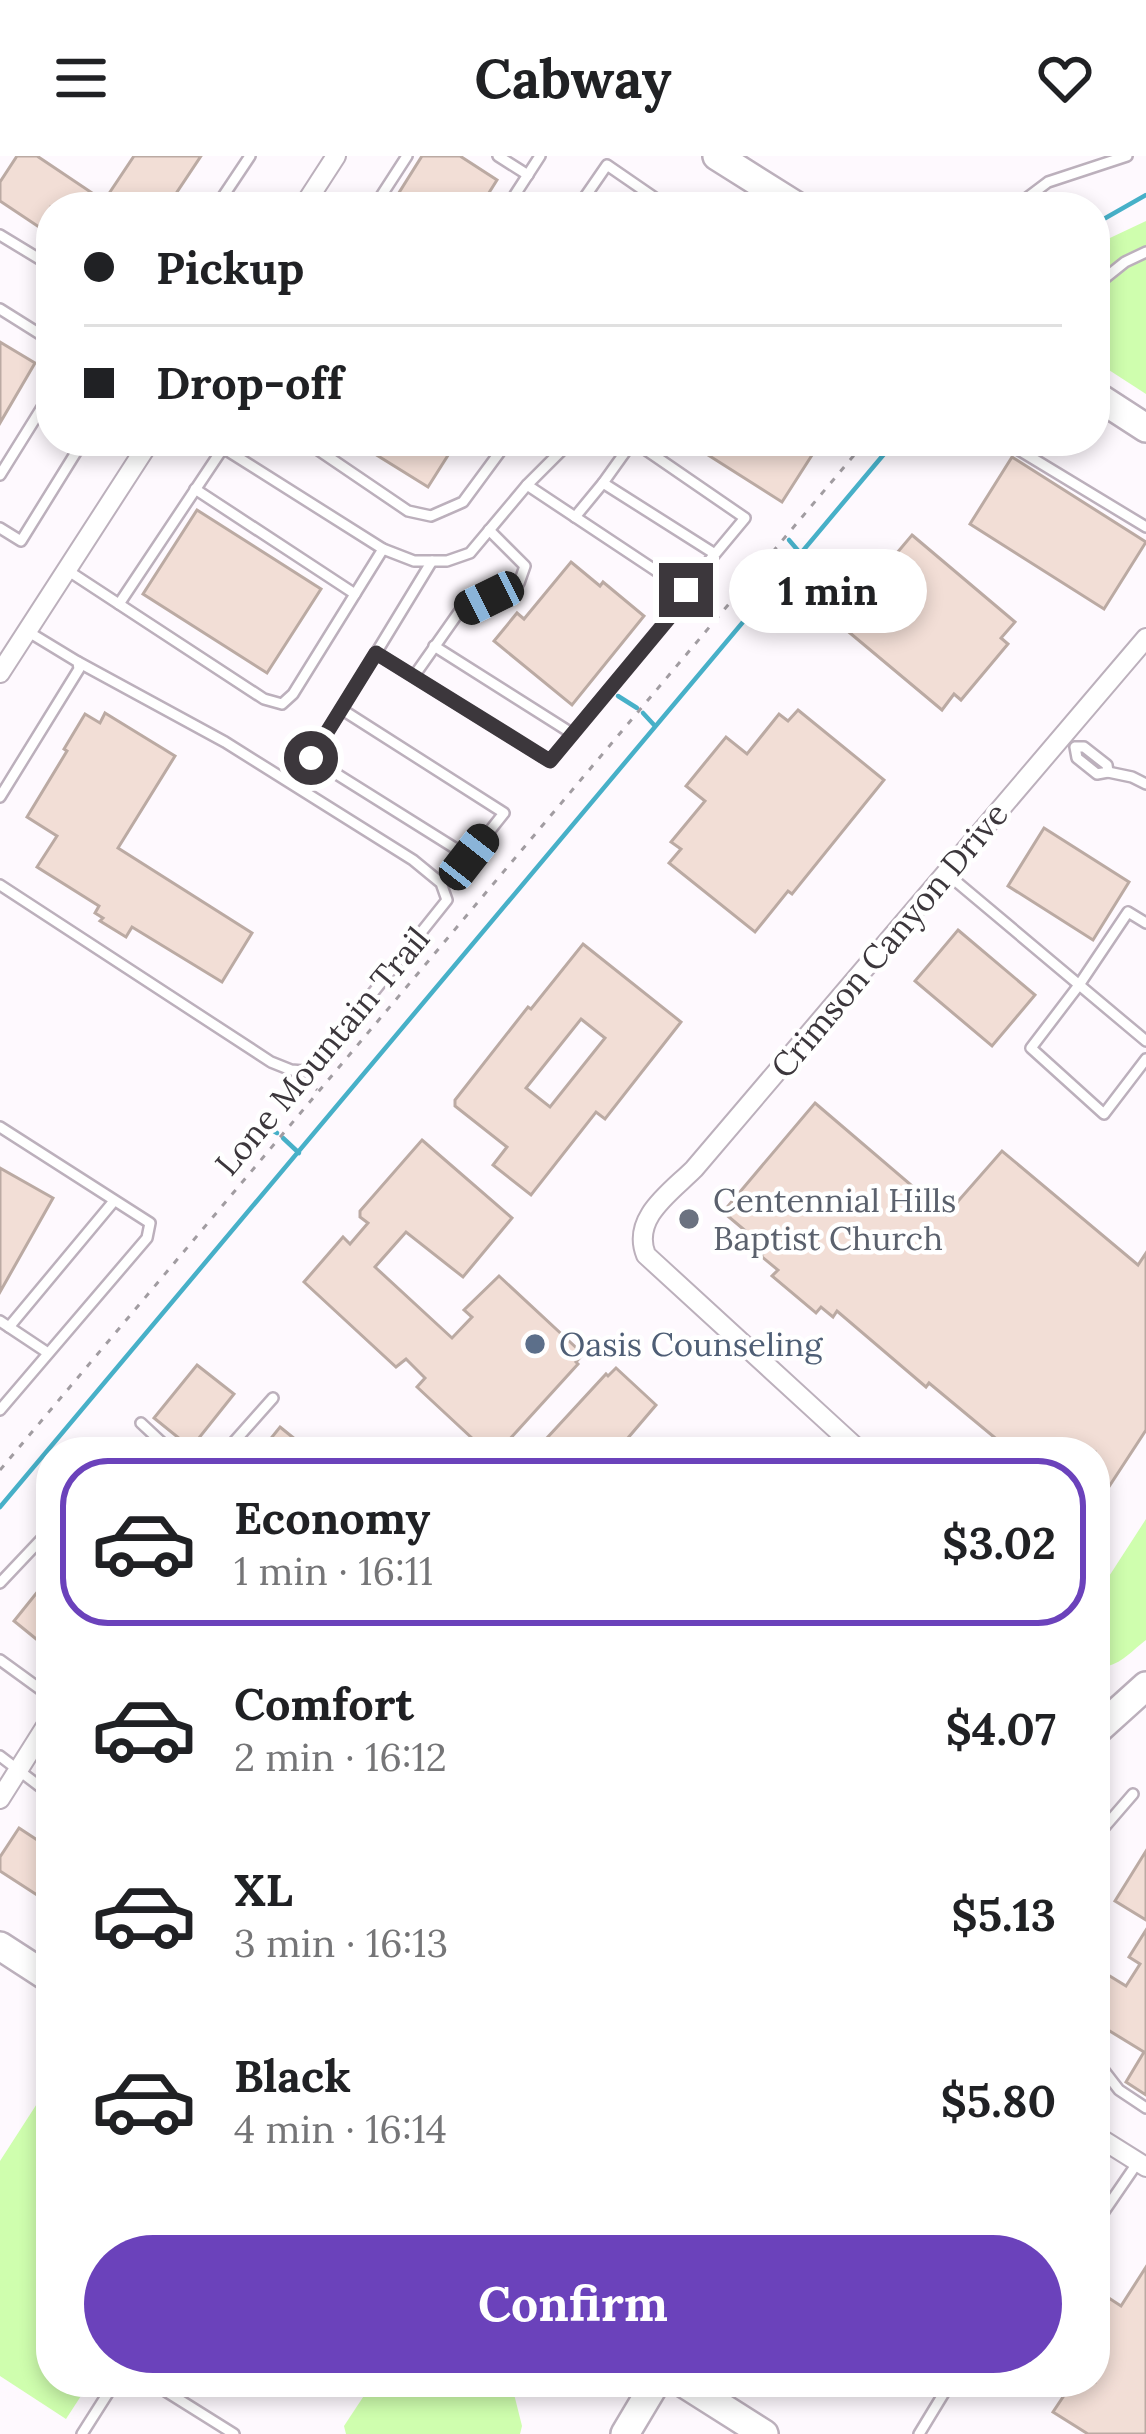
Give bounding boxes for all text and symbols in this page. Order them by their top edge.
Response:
text: Cabway [475,44,671,113]
icon: menu [48,45,114,111]
icon: heart [1032,45,1098,111]
text: Pickup [156,239,304,296]
text: Drop-off [156,354,343,411]
callout: 1 min [728,548,926,632]
route end [659,563,713,617]
car [449,566,529,630]
text: 1 min [778,566,878,616]
route start [284,731,338,785]
street label: Crimson Canyon Drive [761,794,1017,1086]
car [433,818,505,896]
street label: Lone Mountain Trail [206,918,438,1184]
place label: Centennial Hills Baptist Church [713,1179,956,1259]
marker: Centennial Hills Baptist Church [676,1206,702,1232]
place label: Oasis Counseling [559,1323,823,1365]
marker: Oasis Counseling [522,1331,548,1357]
icon: car [90,1488,198,1596]
text: Economy [234,1489,430,1546]
text: $3.02 [942,1514,1056,1571]
text: 1 min · 16:11 [234,1546,433,1596]
icon: car [90,1674,198,1782]
text: Comfort [234,1675,414,1732]
text: $4.07 [945,1700,1056,1757]
text: 2 min · 16:12 [234,1732,447,1782]
icon: car [90,1860,198,1968]
text: XL [234,1861,293,1918]
text: $5.13 [951,1886,1056,1943]
text: 3 min · 16:13 [234,1918,448,1968]
icon: car [90,2046,198,2154]
text: Black [234,2047,351,2104]
text: $5.80 [940,2072,1056,2129]
text: 4 min · 16:14 [234,2104,447,2154]
button: Confirm [84,2235,1062,2373]

